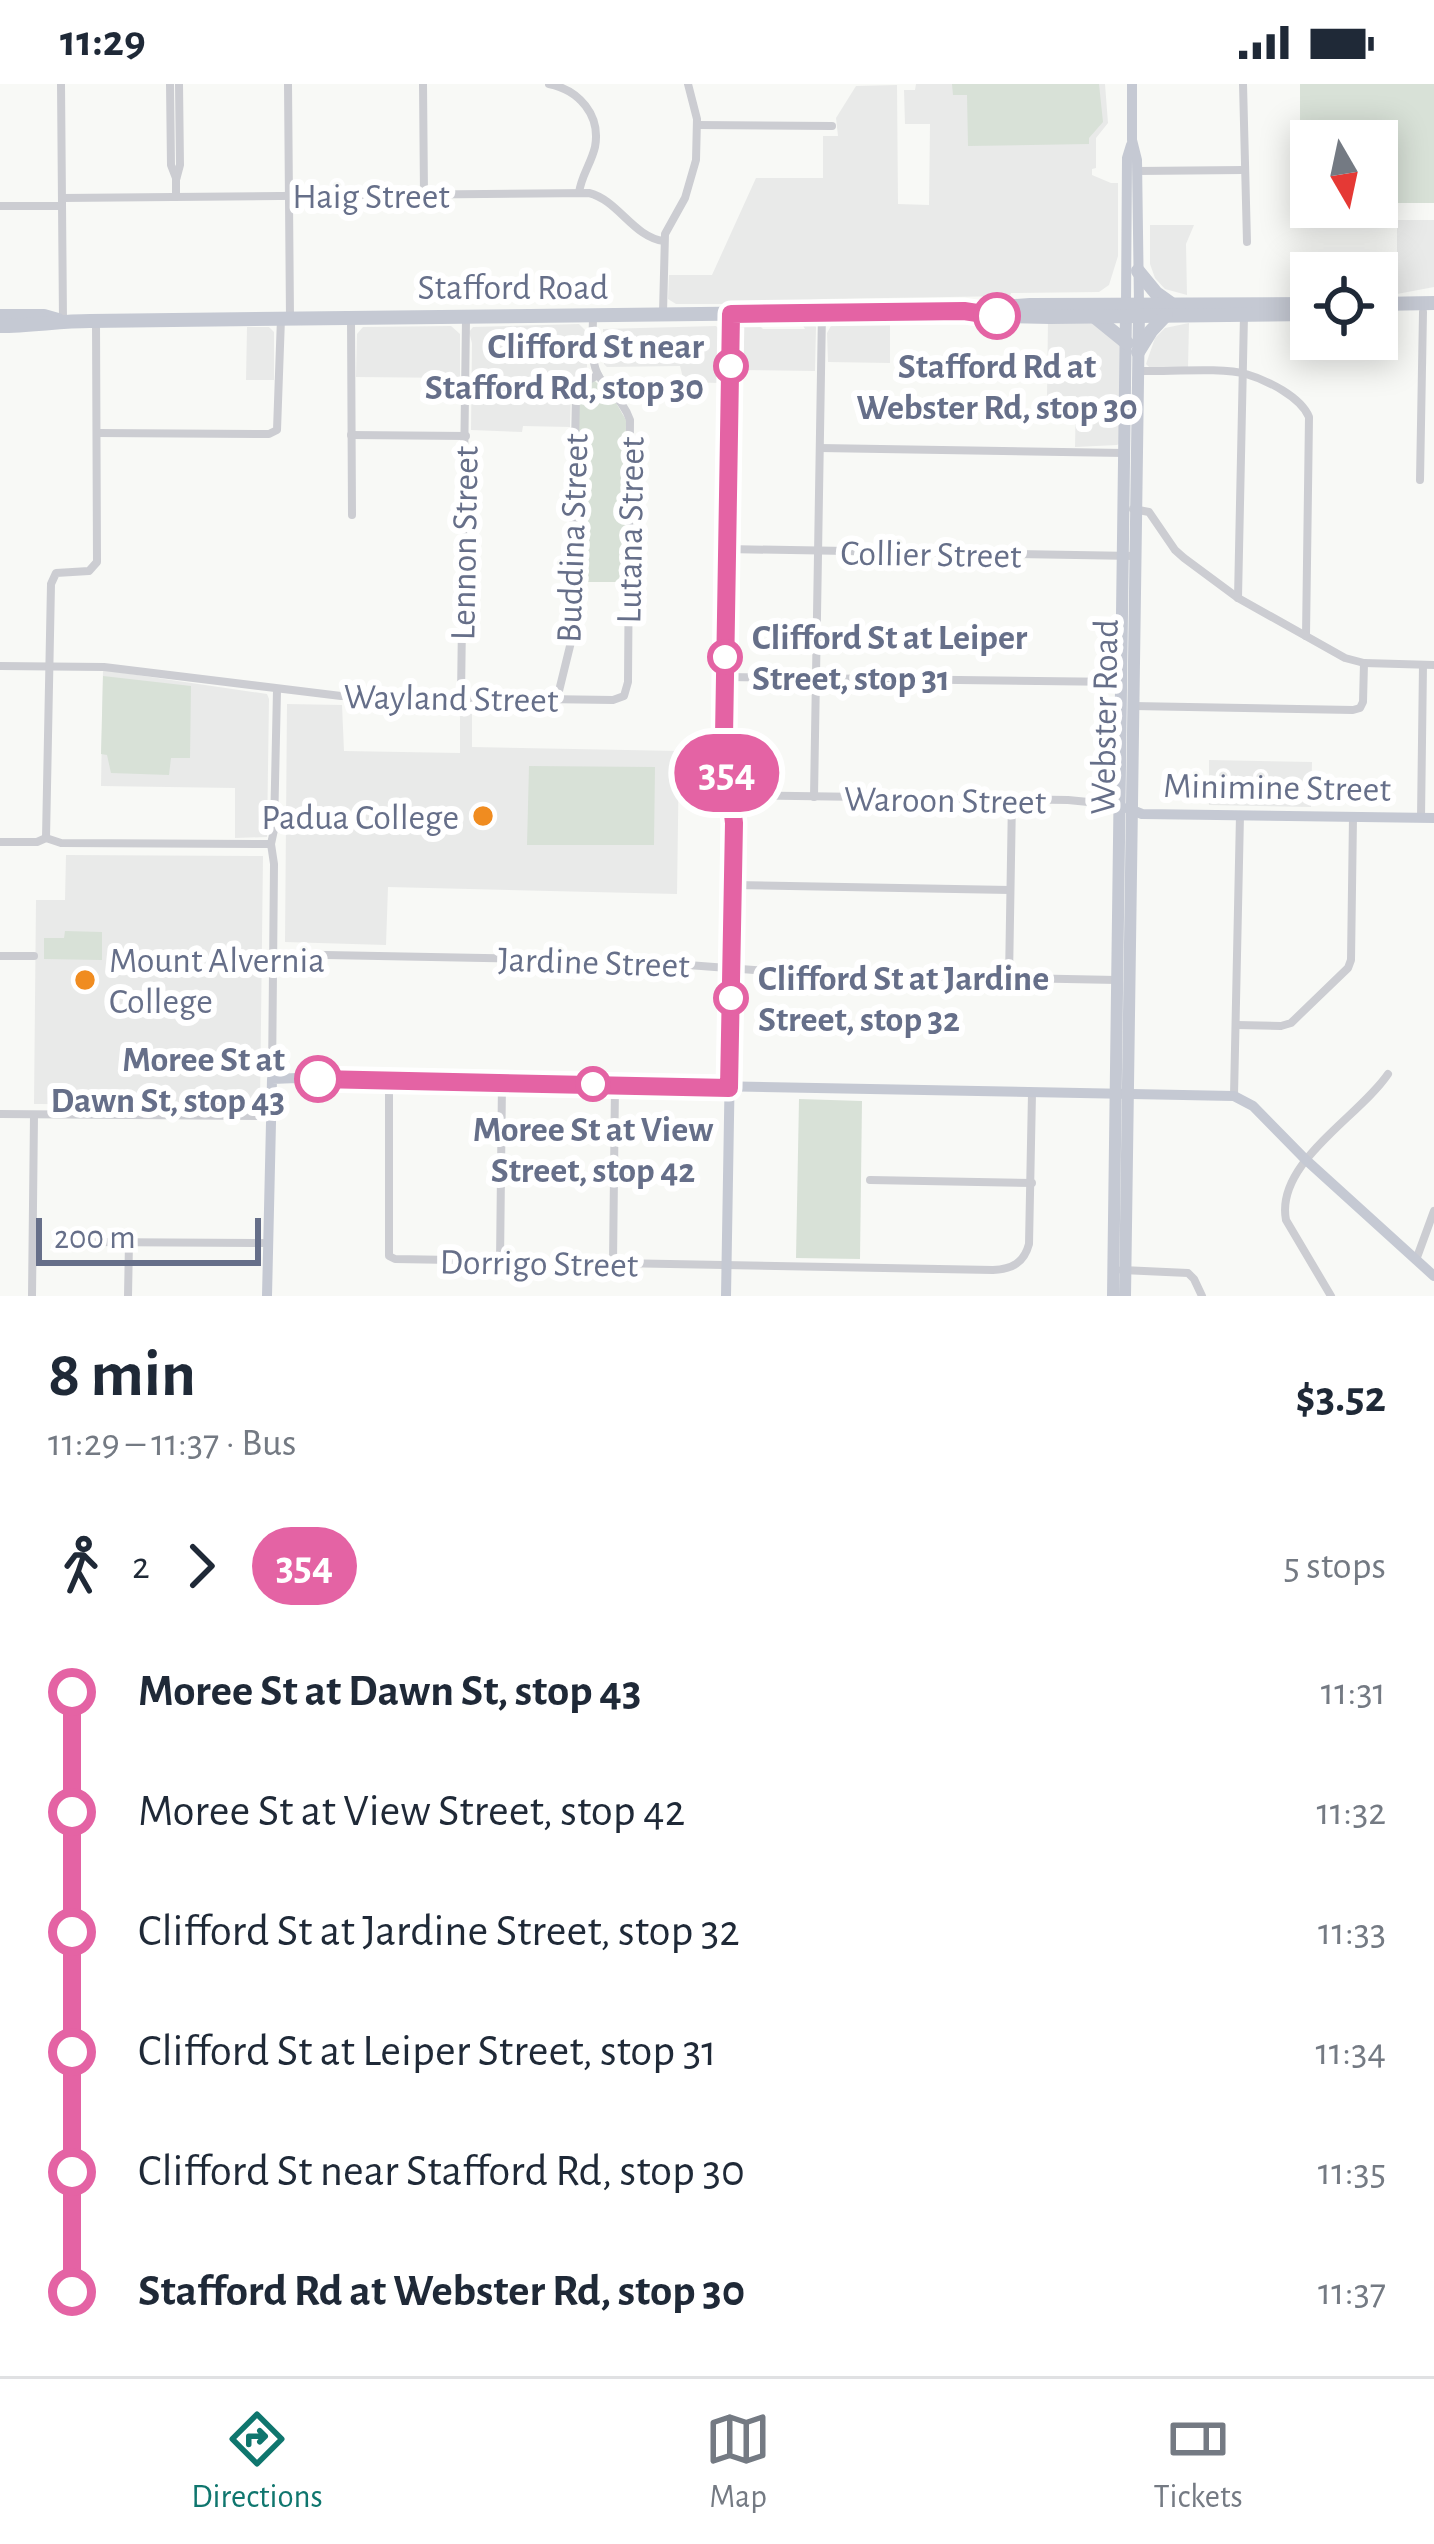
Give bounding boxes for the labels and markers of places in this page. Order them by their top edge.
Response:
marker: Stafford Rd at Webster Rd, stop 30 [975,294,1019,338]
place label: Clifford St near Stafford Rd, stop 30 [425,329,704,406]
place label: Stafford Rd at Webster Rd, stop 30 [856,349,1138,426]
marker: Clifford St near Stafford Rd, stop 30 [715,350,747,382]
place label: Clifford St at Leiper Street, stop 31 [752,620,1028,697]
marker: Clifford St at Leiper Street, stop 31 [709,641,741,673]
place label: Padua College [261,800,459,836]
marker: Padua College [470,803,496,829]
place label: Mount Alvernia College [109,943,325,1020]
place label: Clifford St at Jardine Street, stop 32 [758,961,1049,1038]
marker: Mount Alvernia College [72,967,98,993]
marker: Clifford St at Jardine Street, stop 32 [715,982,747,1014]
place label: Moree St at Dawn St, stop 43 [50,1042,285,1119]
marker: Moree St at Dawn St, stop 43 [296,1057,340,1101]
marker: Moree St at View Street, stop 42 [577,1068,609,1100]
place label: Moree St at View Street, stop 42 [473,1112,714,1189]

